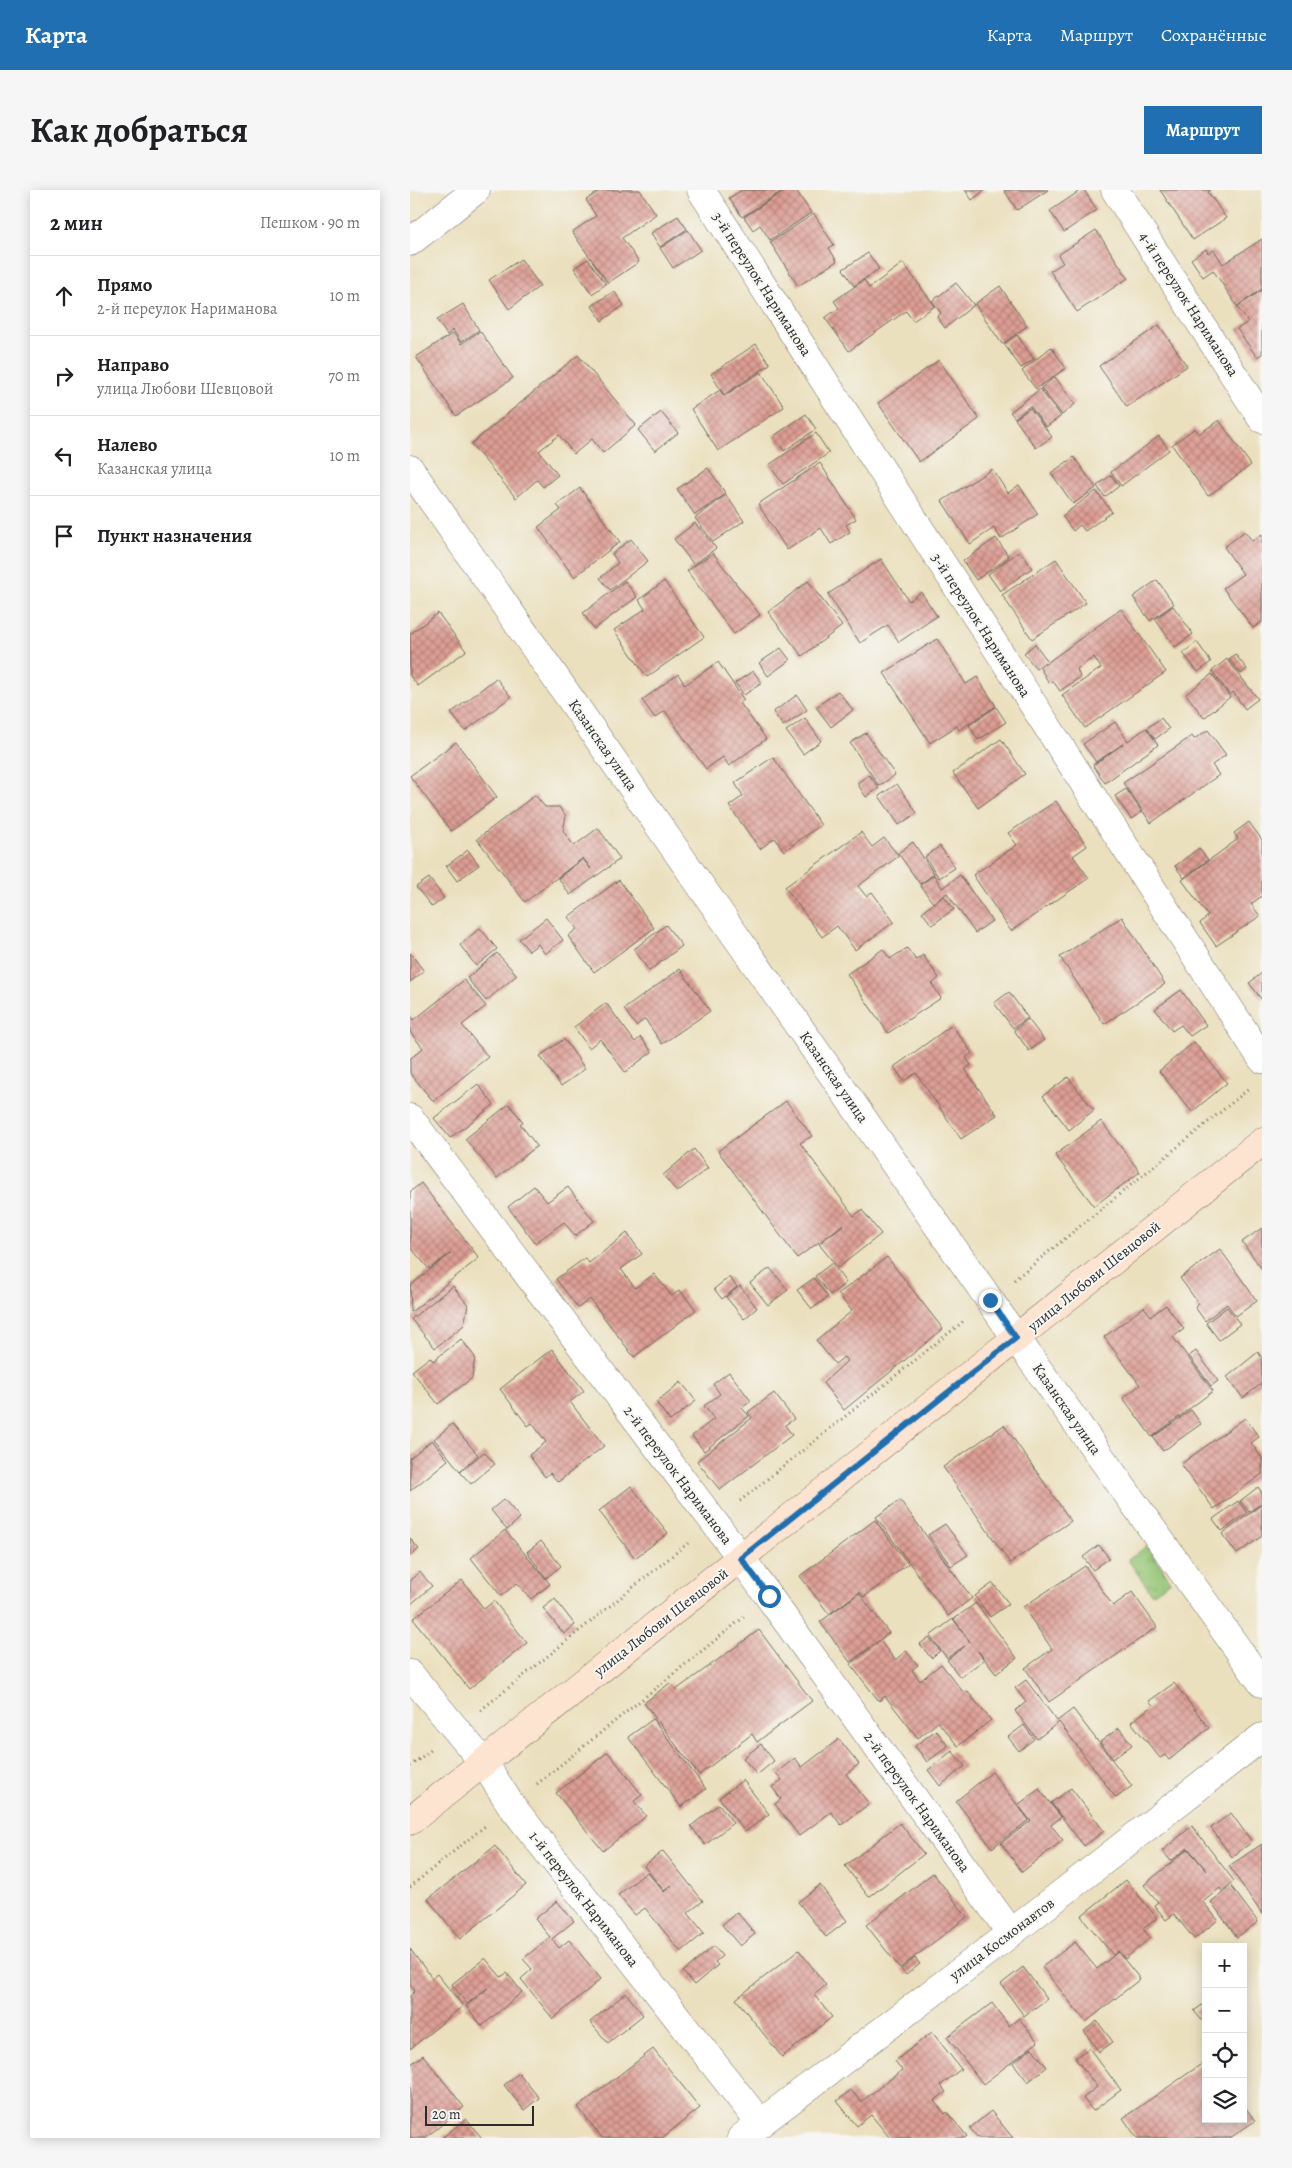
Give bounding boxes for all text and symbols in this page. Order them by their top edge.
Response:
text: Карта [25,19,87,51]
text: Карта [987,23,1032,47]
text: Маршрут [1060,23,1133,47]
text: Сохранённые [1161,23,1267,47]
text: Как добраться [30,106,248,154]
button: Маршрут [1144,106,1262,154]
street label: 3-й переулок Нариманова [708,208,816,360]
text: 2 мин [50,209,103,237]
text: Пешком · 90 m [260,212,360,234]
street label: 4-й переулок Нариманова [1135,228,1243,380]
text: Прямо [97,272,152,298]
icon: ahead [50,282,78,310]
text: 10 m [330,285,360,307]
text: 2-й переулок Нариманова [97,298,277,320]
text: Направо [97,352,169,378]
icon: right [50,362,78,390]
text: 70 m [328,365,360,387]
text: улица Любови Шевцовой [97,378,273,400]
text: Налево [97,432,157,458]
icon: left [50,442,78,470]
text: 10 m [330,445,360,467]
text: Казанская улица [97,458,212,480]
icon: arrive [50,522,78,550]
text: Пункт назначения [97,523,252,549]
street label: 3-й переулок Нариманова [927,549,1035,701]
street label: Казанская улица [564,695,642,795]
street label: Казанская улица [795,1027,873,1127]
street label: улица Любови Шевцовой [1023,1216,1165,1336]
route end [979,1289,1002,1312]
street label: Казанская улица [1028,1359,1106,1459]
street label: 2-й переулок Нариманова [619,1401,737,1549]
street label: улица Любови Шевцовой [589,1563,732,1681]
route start [758,1585,781,1608]
street label: 2-й переулок Нариманова [859,1728,975,1876]
street label: 1-й переулок Нариманова [525,1827,643,1971]
street label: улица Космонавтов [945,1893,1058,1986]
map controls [1202,1943,1247,2123]
button: + [1202,1943,1247,1988]
button: − [1202,1988,1247,2033]
button: locate [1202,2033,1247,2078]
button: layers [1202,2078,1247,2123]
scale bar [425,2103,534,2126]
text: 20 m [432,2105,461,2124]

